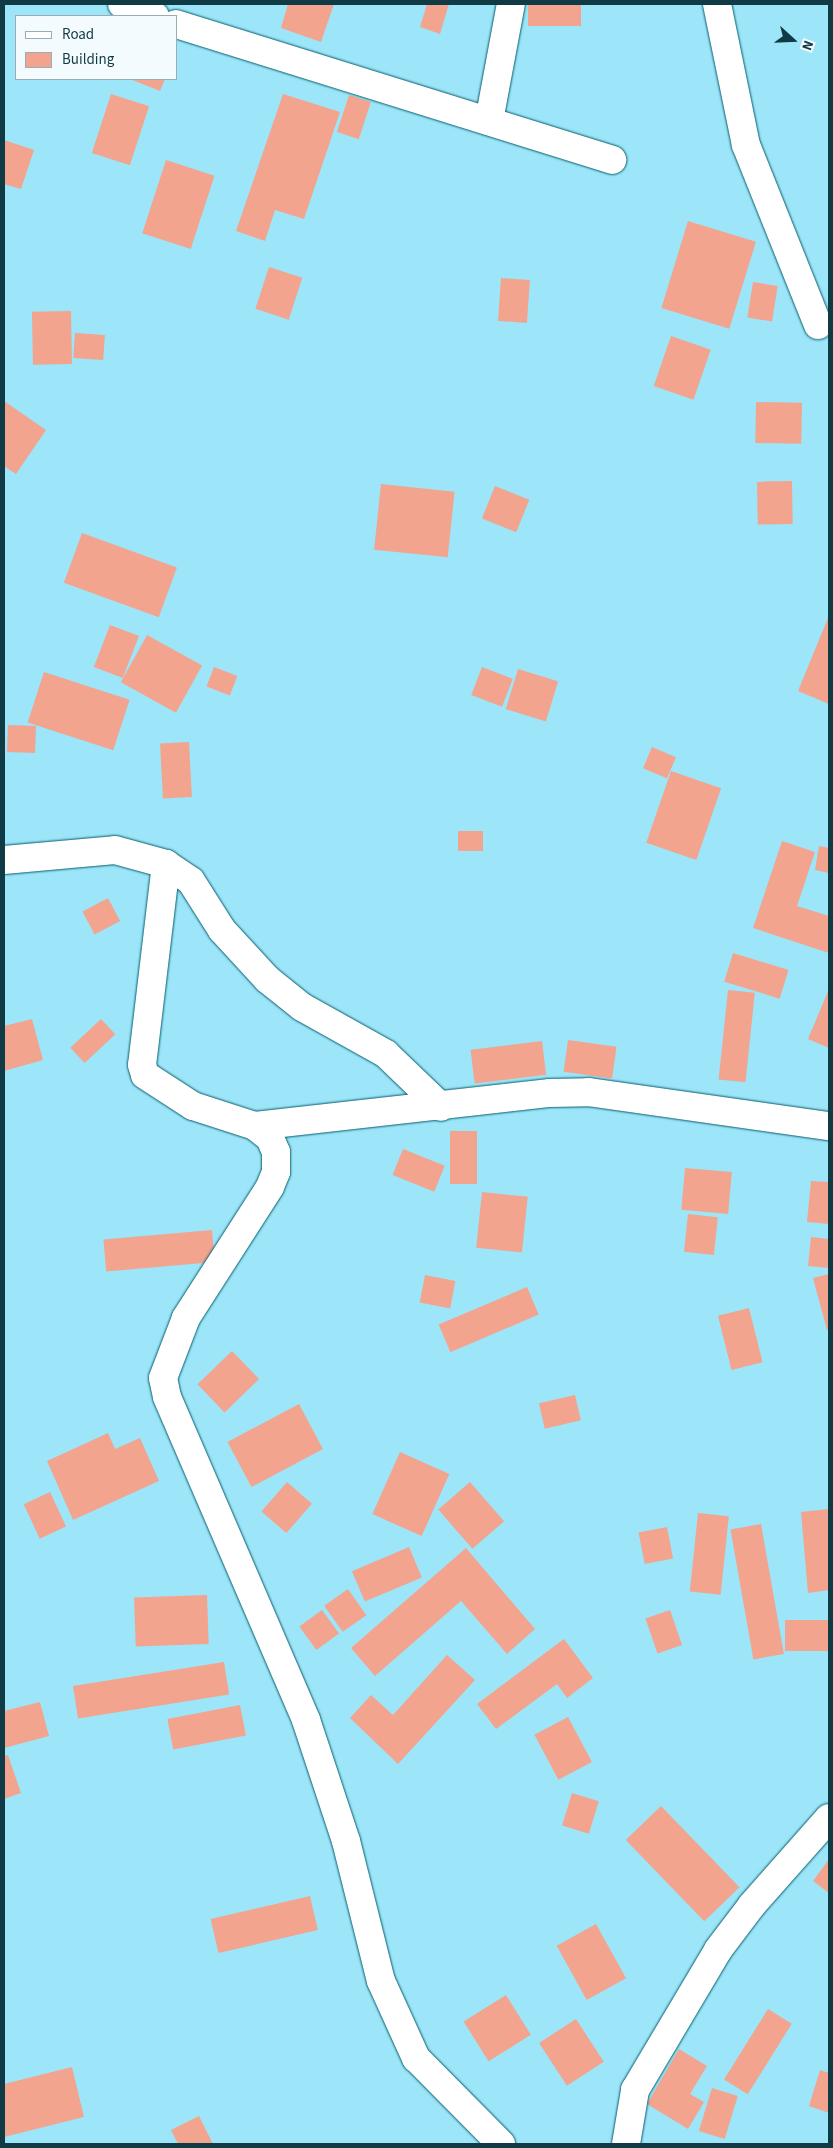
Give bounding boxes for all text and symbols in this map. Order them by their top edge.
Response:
legend [15,15,178,80]
north arrow [768,15,818,65]
text: Road [62,24,94,45]
text: N [796,37,818,53]
text: Building [62,49,114,70]

